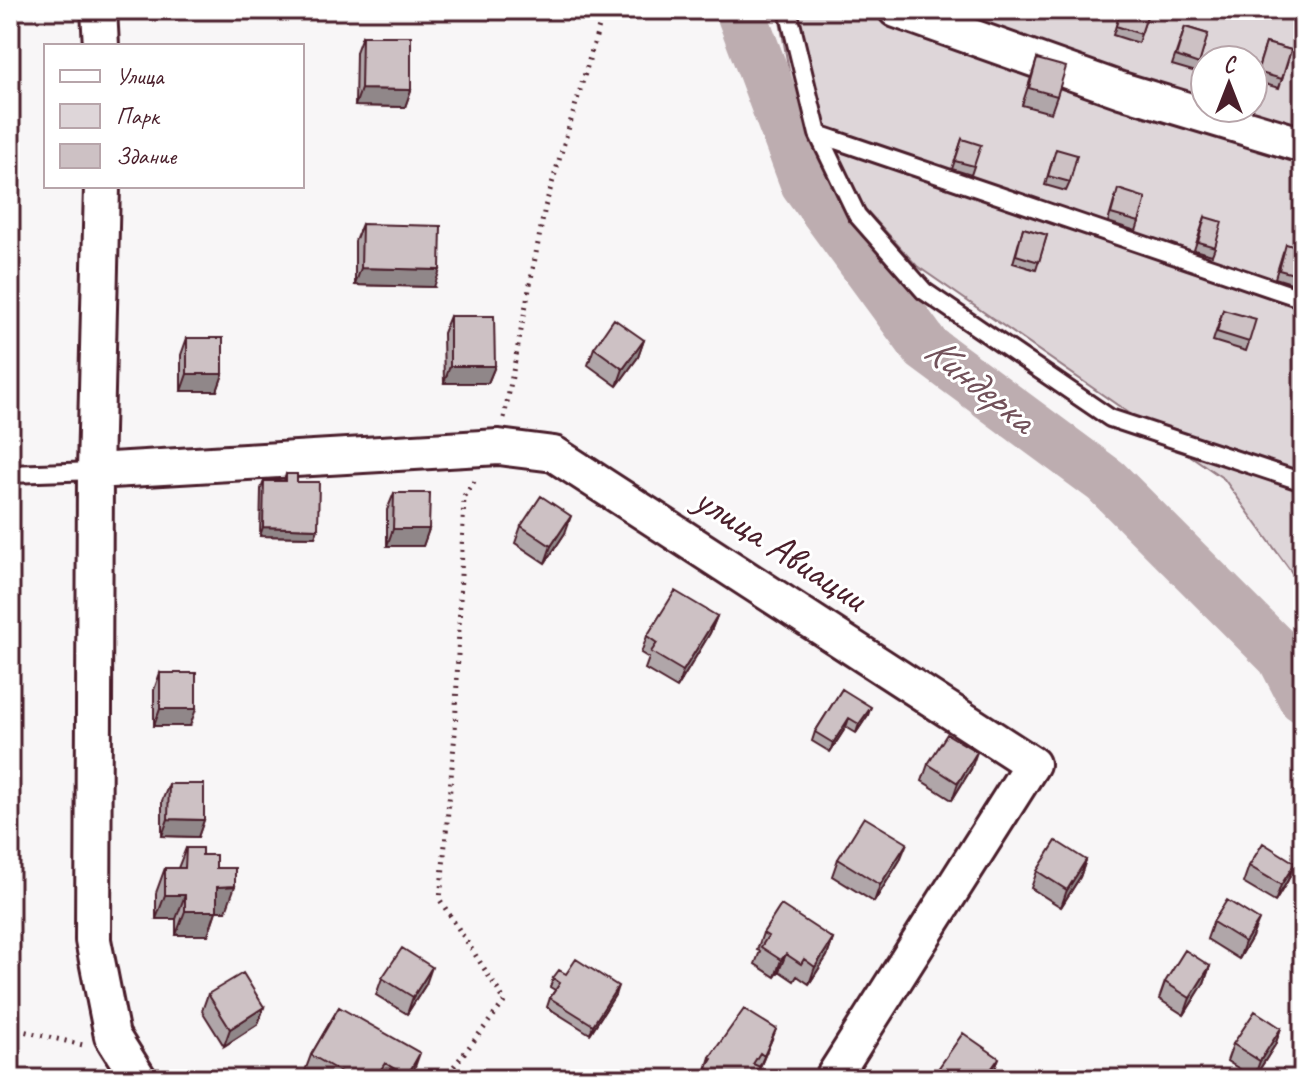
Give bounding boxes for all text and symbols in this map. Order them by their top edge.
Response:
legend [44,44,304,188]
north arrow [1189,44,1269,124]
text: С [1224,51,1238,79]
text: Улица [116,61,165,91]
text: Парк [116,101,161,131]
text: Здание [116,141,178,171]
water label: Киндерка [914,323,1050,448]
street label: улица Авиации [684,473,878,623]

